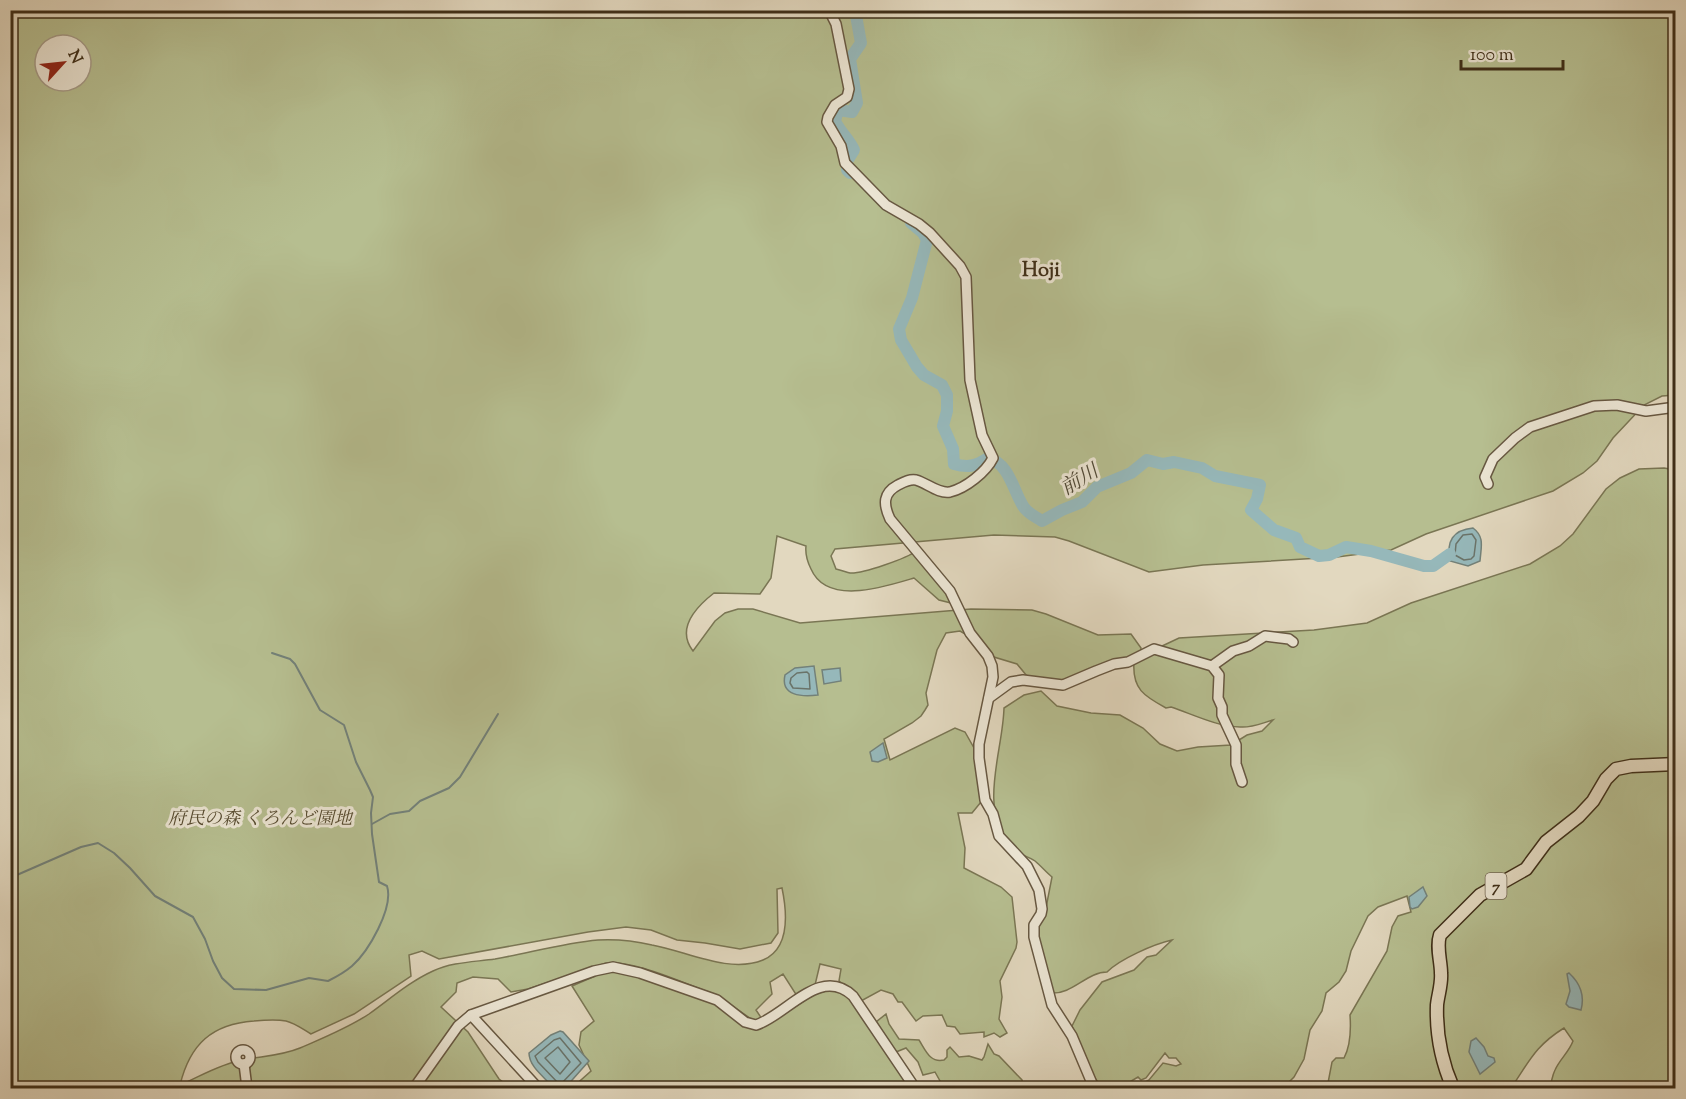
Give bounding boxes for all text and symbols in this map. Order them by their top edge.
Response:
north arrow [33,33,93,93]
scale bar [1461,33,1563,71]
text: 100 m [1470,43,1514,69]
text: N [61,46,87,68]
district label: Hoji [1022,257,1060,286]
water label: 前川 [1056,457,1107,504]
park label: 府民の森 くろんど園地 [168,807,354,833]
road number: 7 [1486,873,1506,899]

